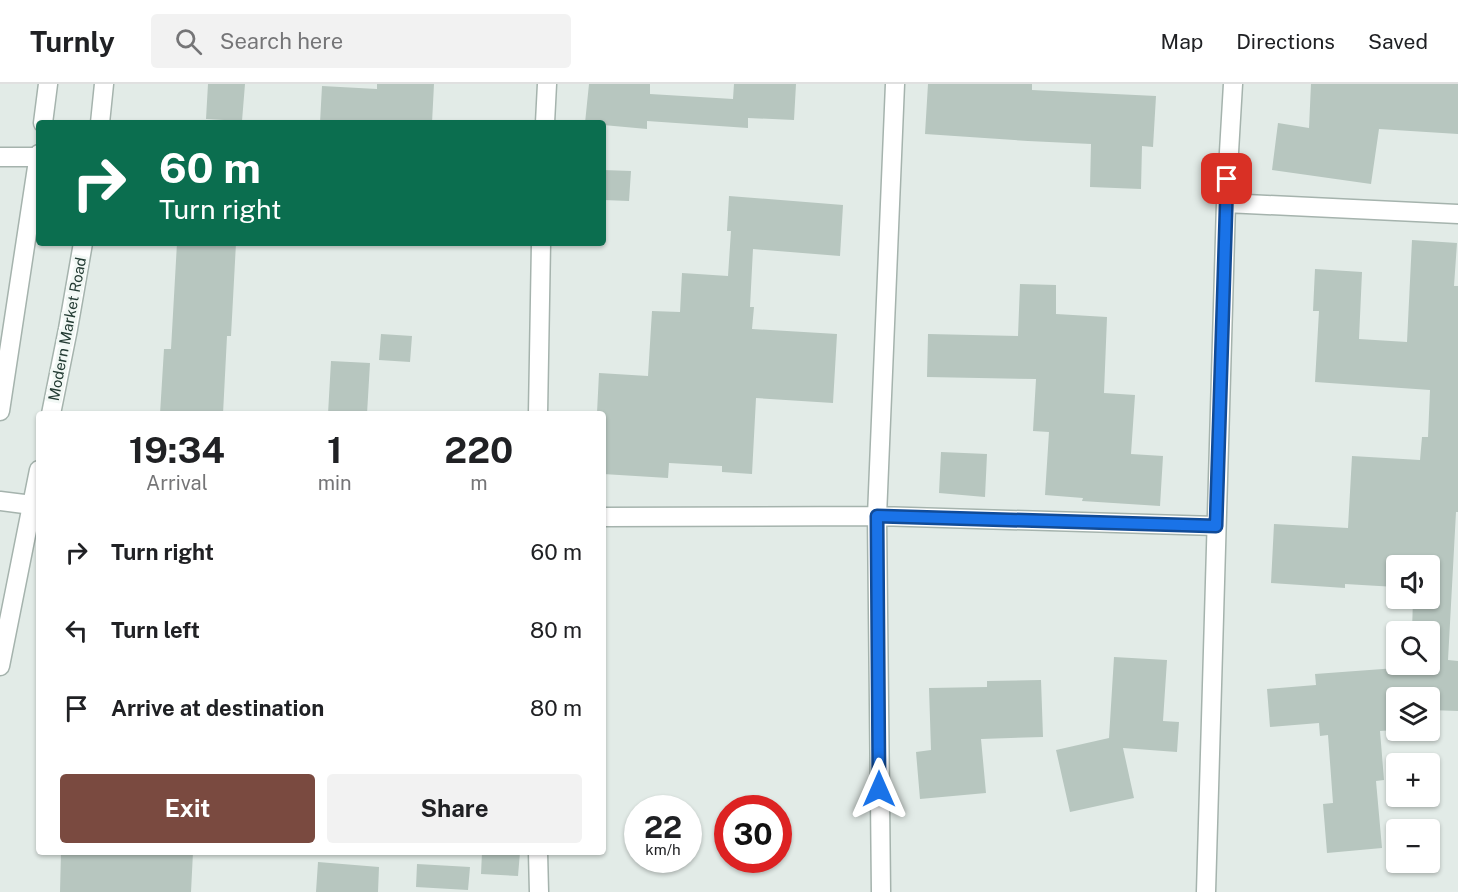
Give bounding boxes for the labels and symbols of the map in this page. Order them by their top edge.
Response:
pin [1201,153,1252,204]
street label: Modern Market Road [45,256,89,402]
position arrow [847,757,911,821]
speed limit sign: 30 [714,795,792,873]

